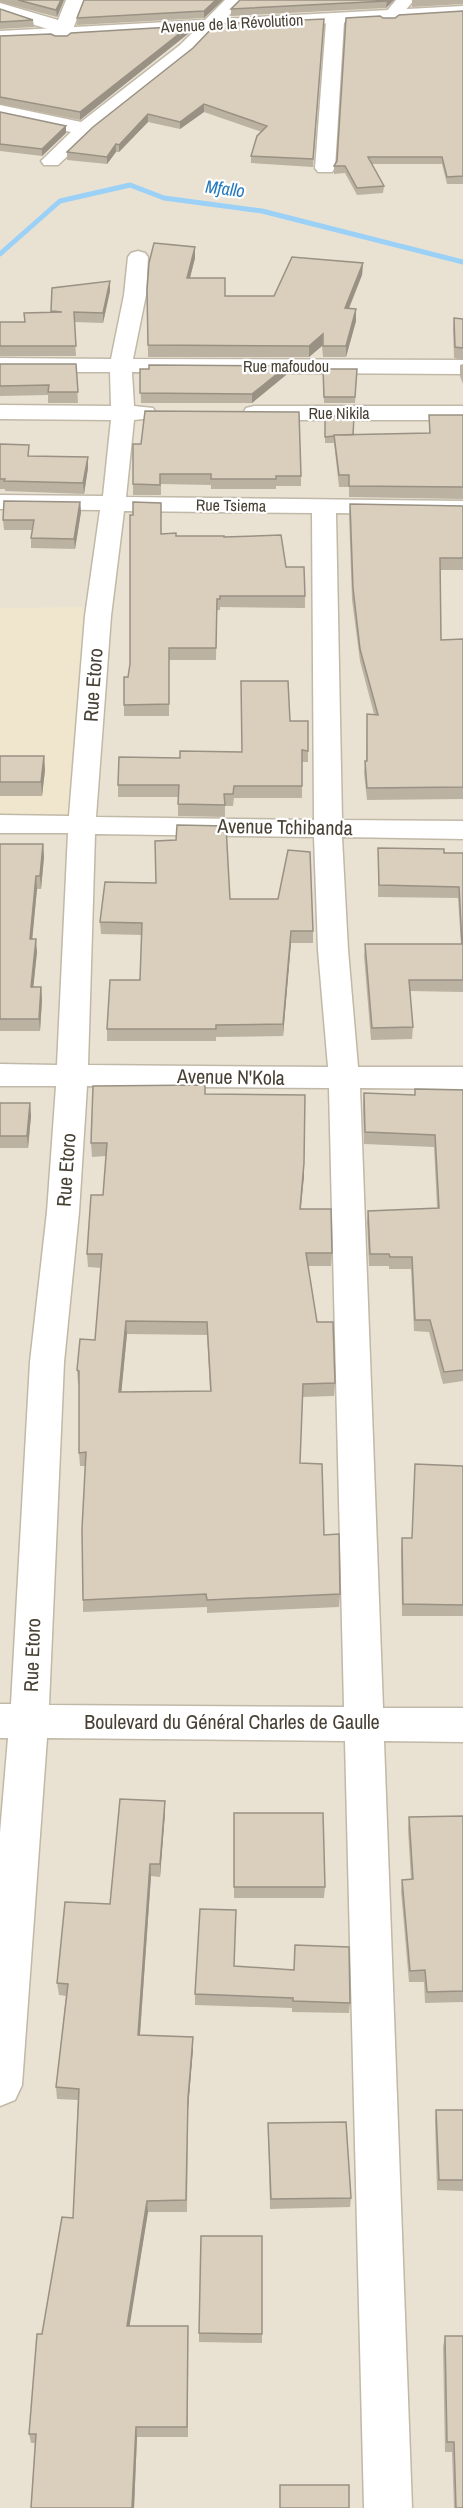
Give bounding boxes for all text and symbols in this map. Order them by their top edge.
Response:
street label: Avenue de la Révolution [159,8,304,38]
water label: Mfallo [204,174,246,203]
street label: Rue mafoudou [243,355,329,377]
street label: Rue Nikila [308,402,370,424]
street label: Rue Tsiema [196,493,267,517]
street label: Rue Etoro [76,647,109,723]
street label: Avenue Tchibanda [216,812,353,841]
street label: Avenue N'Kola [176,1062,285,1091]
street label: Rue Etoro [49,1132,82,1208]
street label: Rue Etoro [17,1618,46,1692]
street label: Boulevard du Général Charles de Gaulle [84,1708,380,1735]

